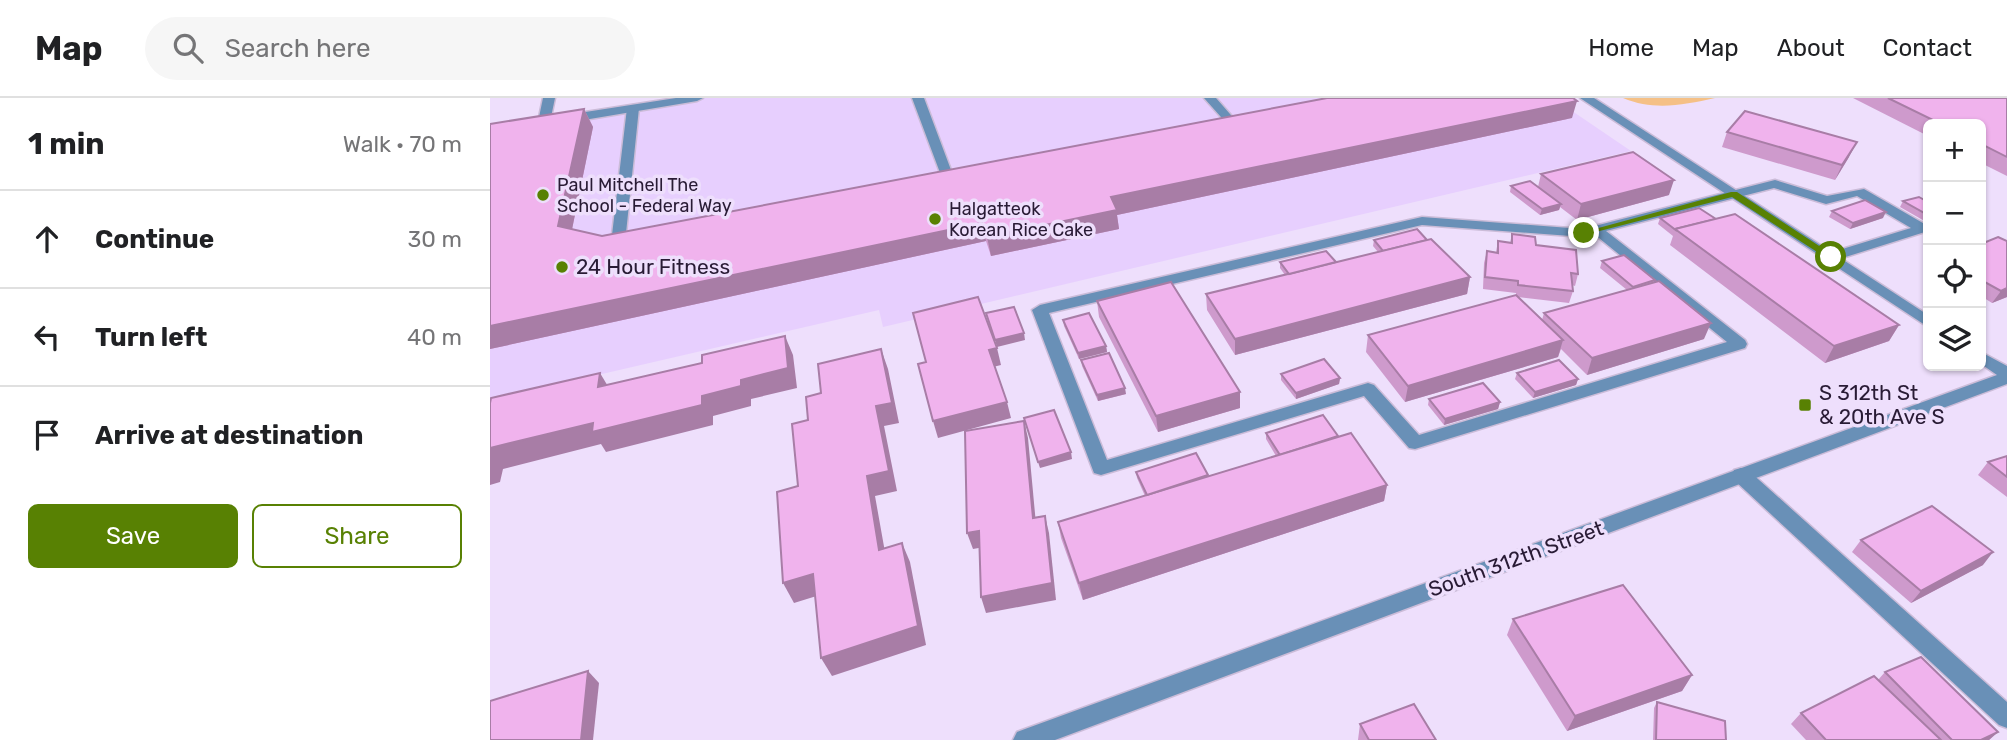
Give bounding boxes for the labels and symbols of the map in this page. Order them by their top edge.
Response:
place label: Paul Mitchell The School - Federal Way [557,174,732,217]
marker: Paul Mitchell The School - Federal Way [535,187,551,203]
place label: Halgatteok Korean Rice Cake [949,198,1093,241]
marker: Halgatteok Korean Rice Cake [927,211,943,227]
route end [1568,217,1599,248]
route start [1815,241,1846,272]
place label: 24 Hour Fitness [576,254,730,279]
marker: 24 Hour Fitness [554,259,570,275]
place label: S 312th St & 20th Ave S [1819,380,1945,429]
marker: S 312th St & 20th Ave S [1797,397,1813,413]
street label: South 312th Street [1425,515,1607,602]

